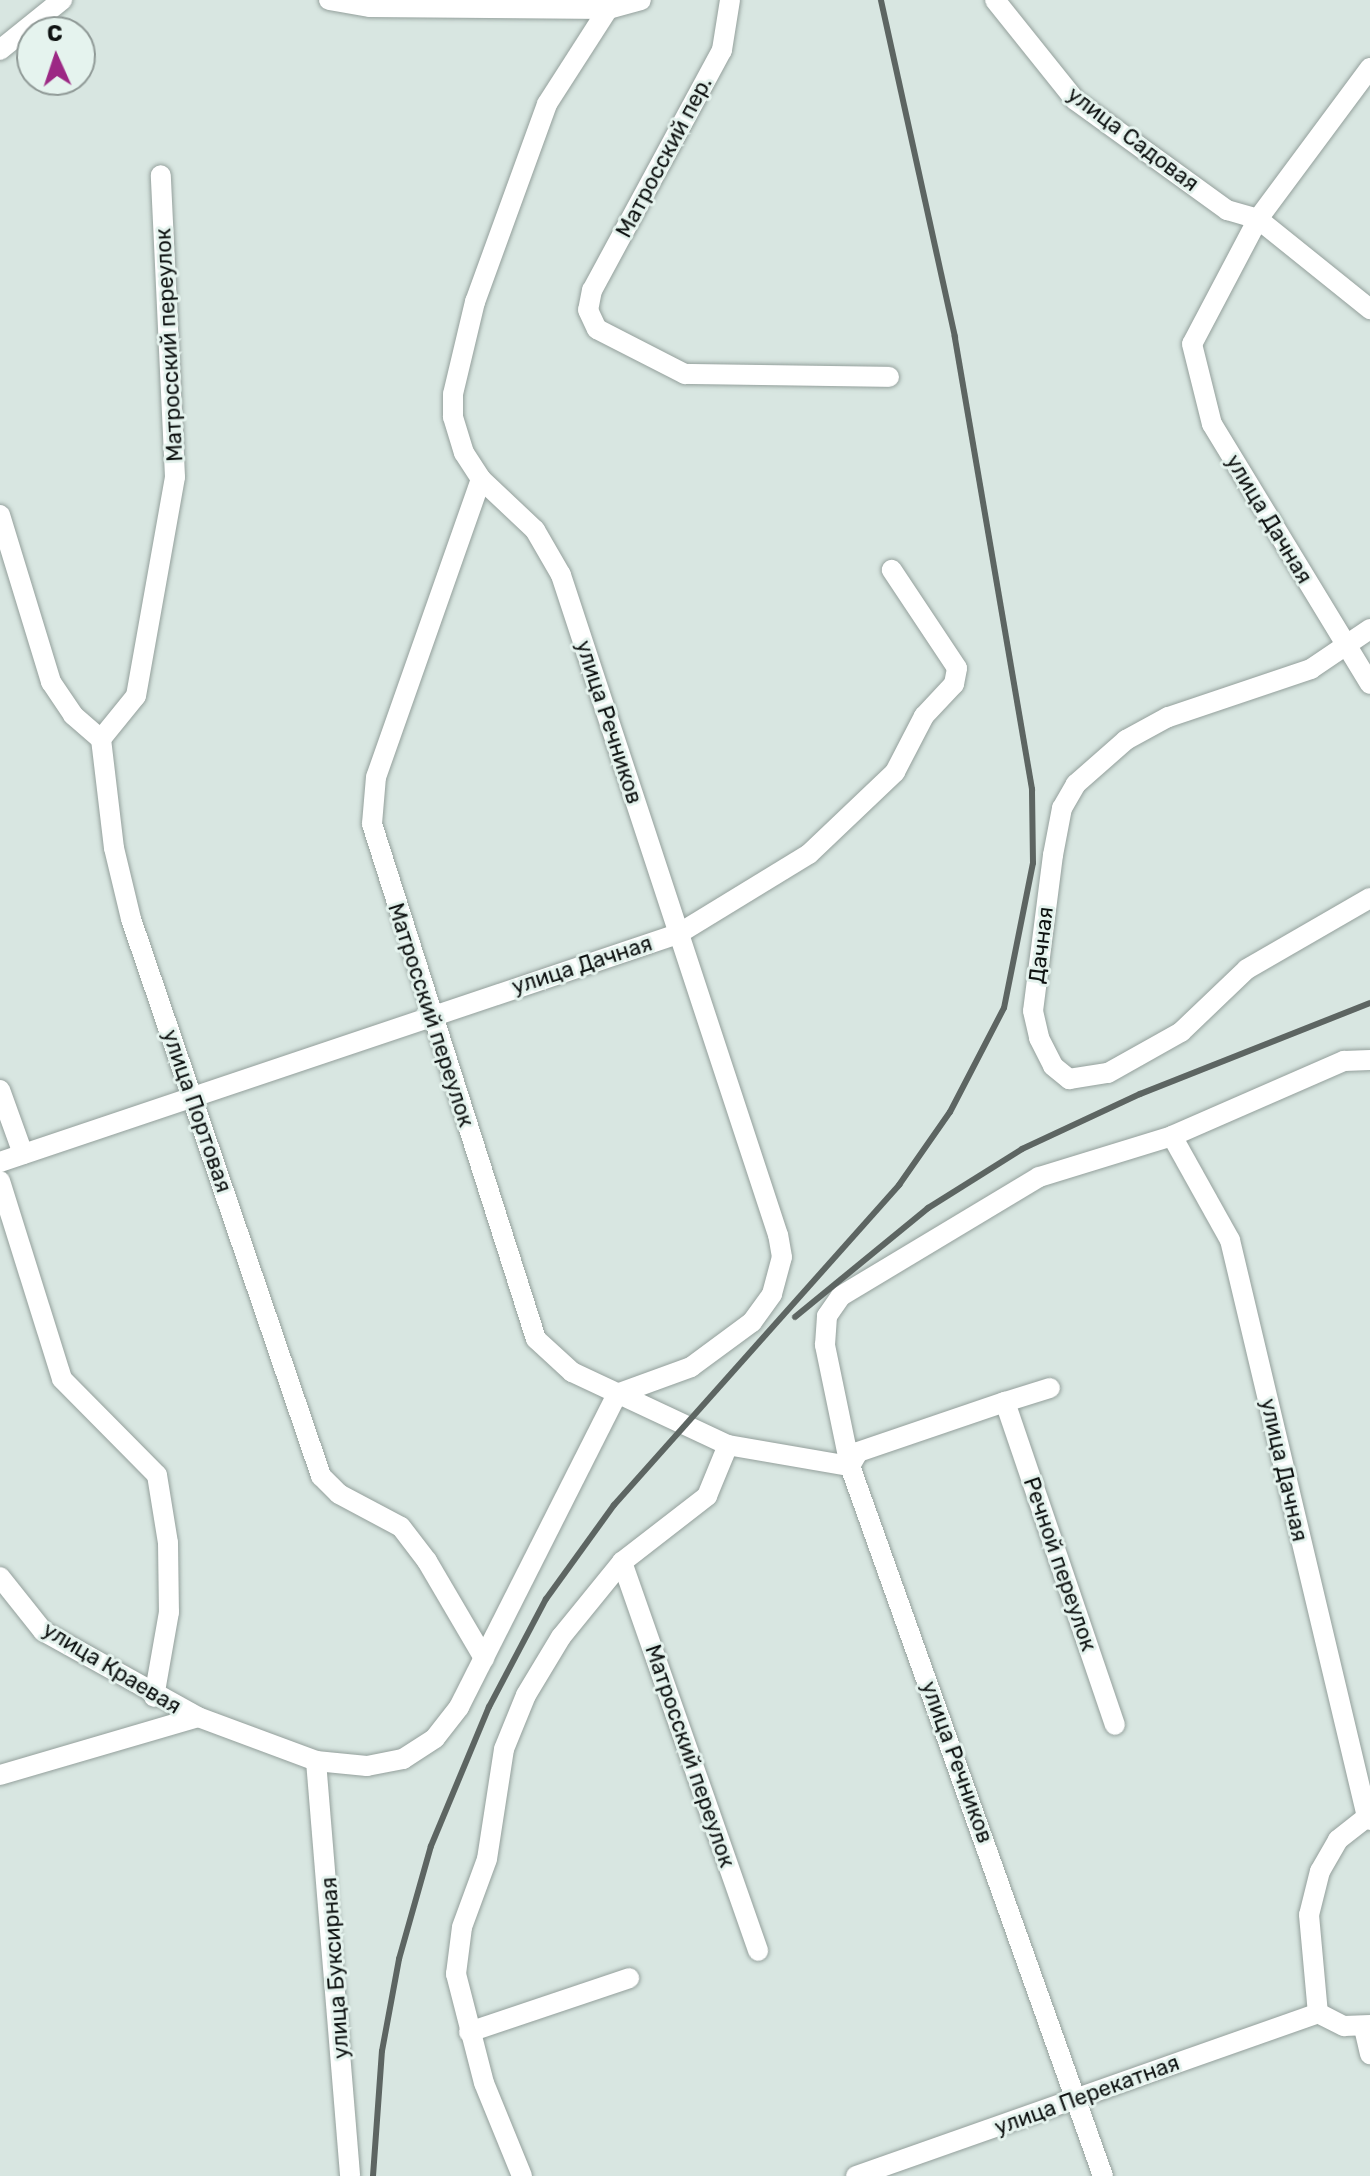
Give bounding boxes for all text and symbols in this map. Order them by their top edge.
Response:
north arrow [16,16,96,96]
text: С [46,20,63,47]
street label: Матросский пер. [610,72,718,242]
street label: улица Садовая [1062,81,1204,197]
street label: Матросский переулок [150,228,188,462]
street label: улица Дачная [1220,450,1318,588]
street label: улица Речников [570,637,648,807]
street label: Матросский переулок [382,900,480,1130]
street label: Дачная [1023,905,1059,985]
street label: улица Дачная [508,930,656,1000]
street label: улица Портовая [157,1026,237,1196]
street label: улица Дачная [1255,1396,1313,1544]
street label: Речной переулок [1018,1474,1102,1654]
street label: улица Краевая [38,1616,186,1720]
street label: Матросский переулок [639,1641,741,1871]
street label: улица Речников [915,1678,999,1846]
street label: улица Буксирная [315,1876,355,2060]
street label: улица Перекатная [991,2049,1183,2141]

